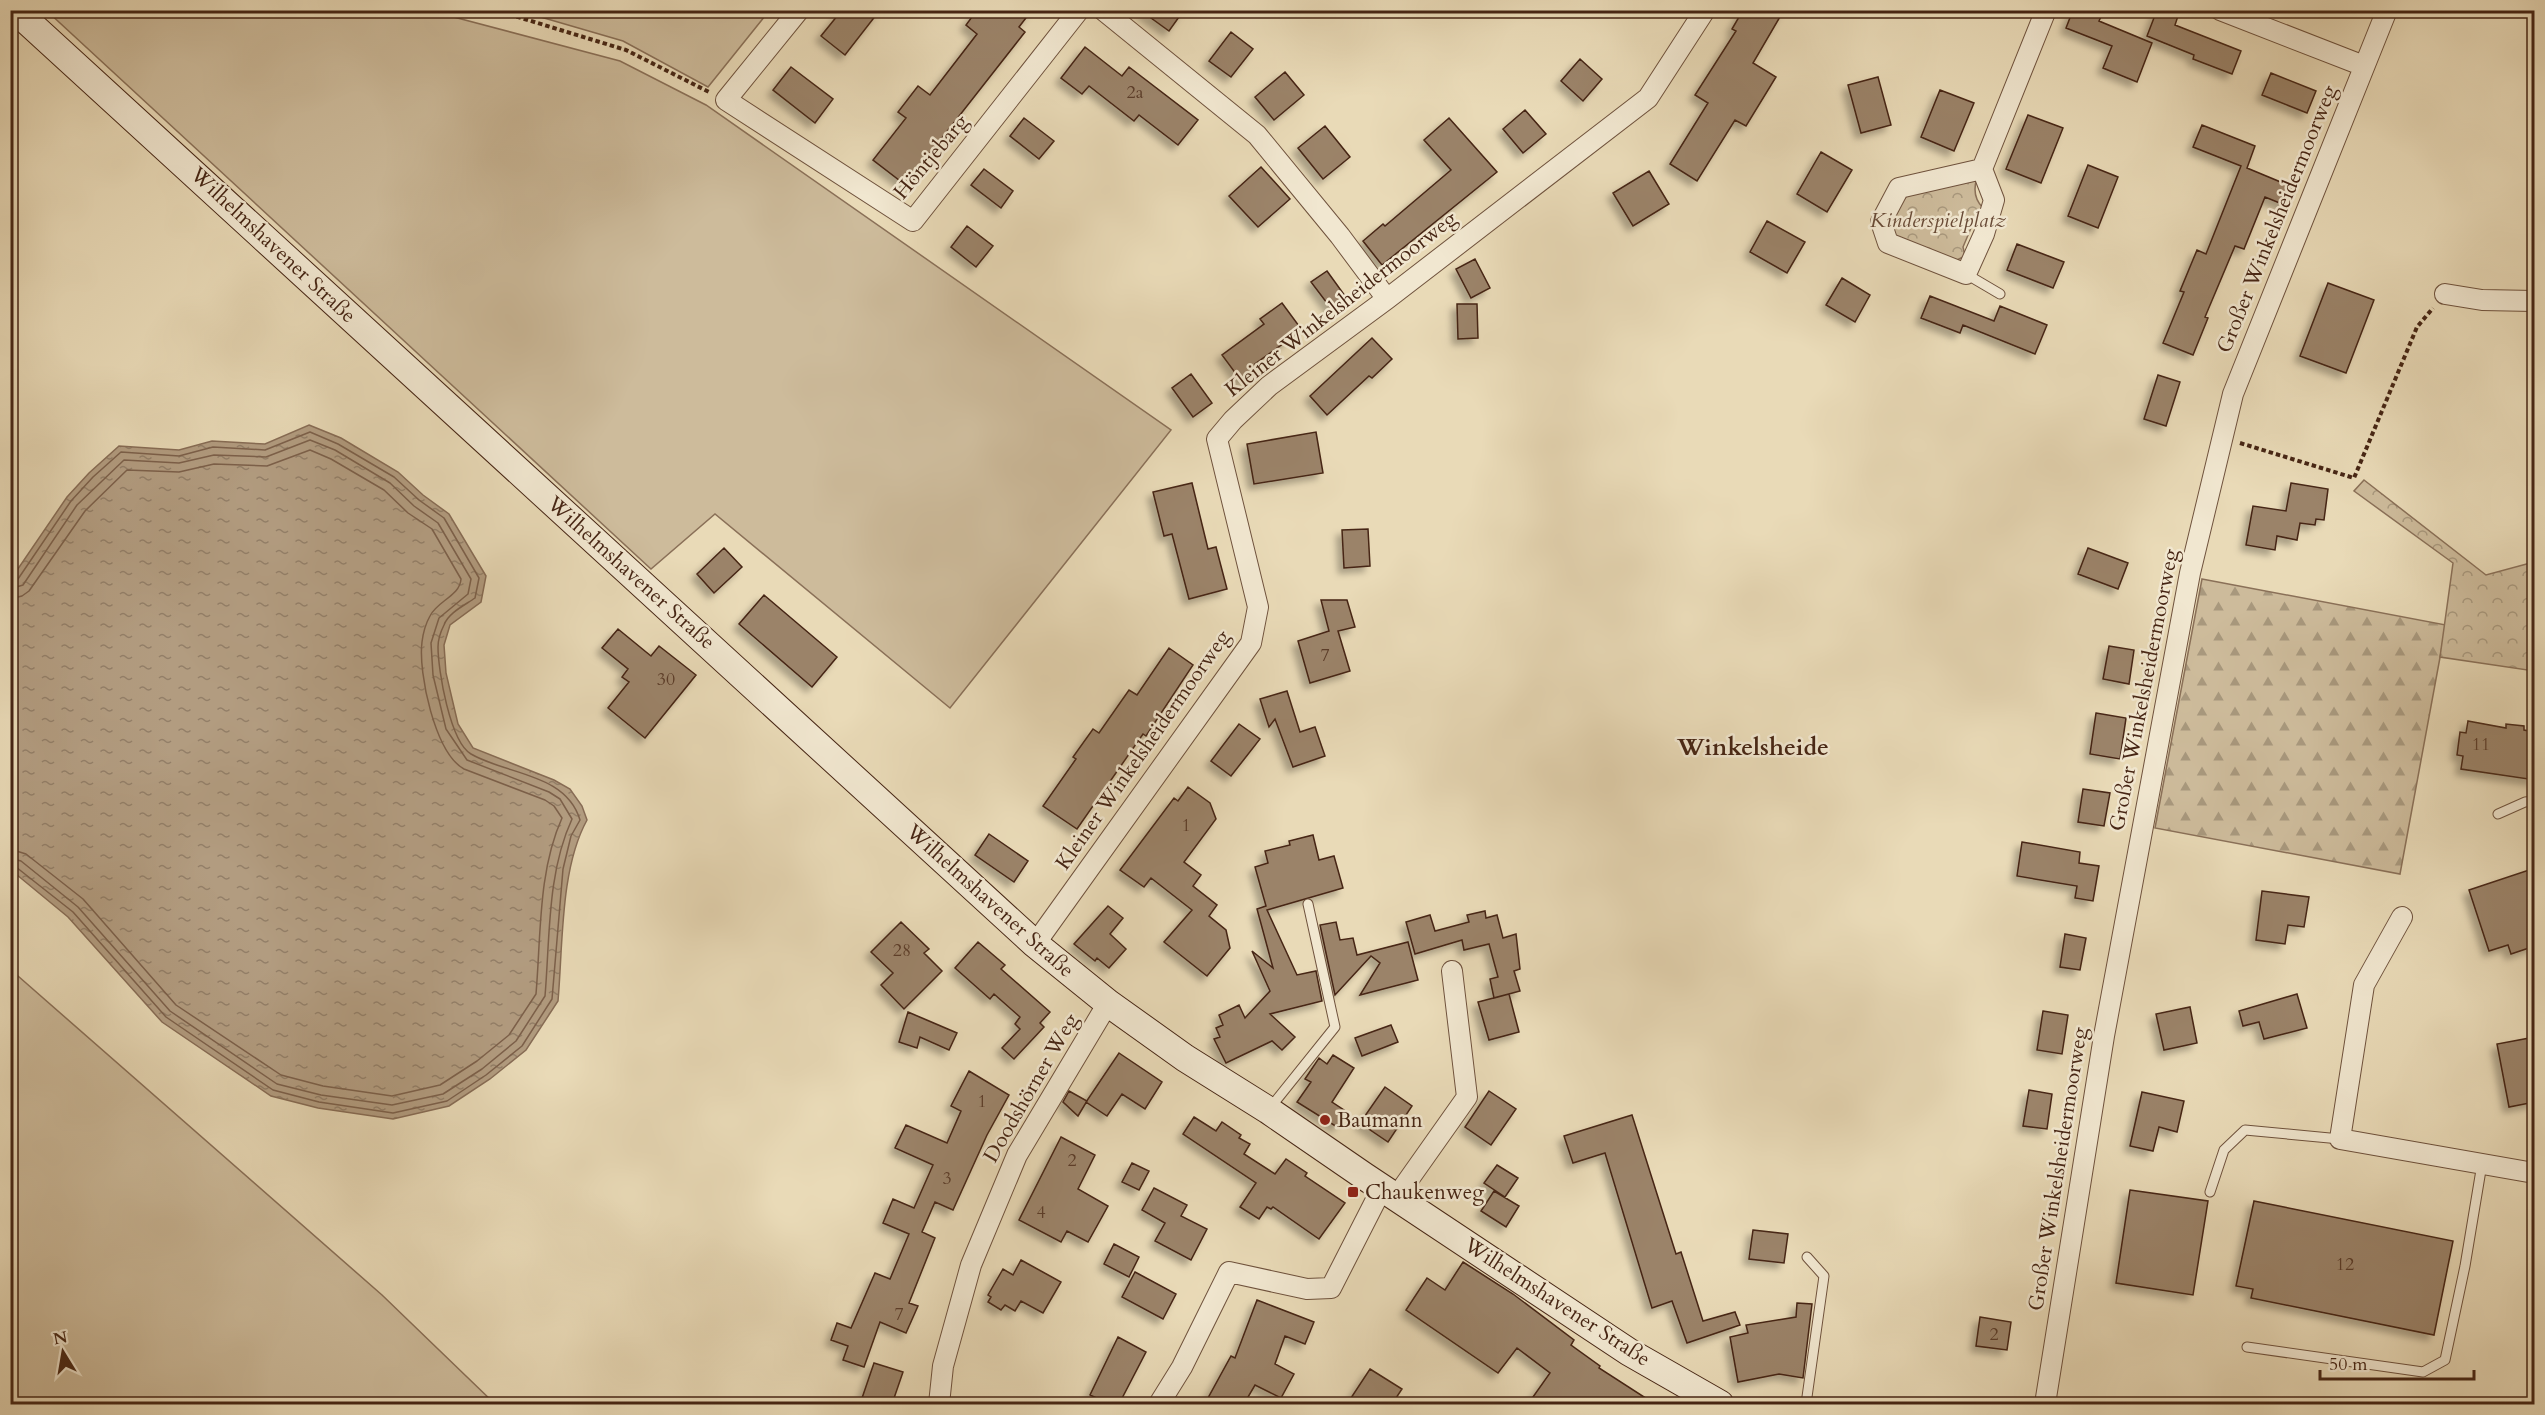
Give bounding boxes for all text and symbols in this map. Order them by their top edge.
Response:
house number: 2a [1127,80,1144,105]
street label: Großer Winkelsheidermoorweg [2210,80,2344,357]
street label: Höntjebarg [887,108,975,206]
street label: Wilhelmshavener Straße [183,160,362,330]
street label: Kleiner Winkelsheidermoorweg [1219,204,1463,404]
park label: Kinderspielplatz [1870,206,2006,235]
street label: Wilhelmshavener Straße [540,489,721,656]
street label: Großer Winkelsheidermoorweg [2102,546,2186,834]
street label: Kleiner Winkelsheidermoorweg [1049,624,1237,876]
house number: 7 [1320,643,1330,668]
house number: 30 [657,667,675,692]
district label: Winkelsheide [1676,731,1829,764]
house number: 11 [2472,732,2490,757]
house number: 1 [1181,813,1191,838]
street label: Wilhelmshavener Straße [899,817,1080,984]
house number: 28 [893,938,911,963]
street label: Doodshörner Weg [976,1008,1086,1168]
street label: Großer Winkelsheidermoorweg [2021,1025,2095,1313]
house number: 1 [977,1089,987,1114]
place label: Baumann [1337,1106,1423,1135]
marker: Baumann [1318,1113,1332,1127]
house number: 2 [1067,1148,1077,1173]
house number: 3 [942,1166,952,1191]
place label: Chaukenweg [1365,1178,1484,1207]
marker: Chaukenweg [1346,1185,1360,1199]
house number: 4 [1036,1200,1046,1225]
street label: Wilhelmshavener Straße [1457,1230,1656,1373]
house number: 12 [2336,1252,2354,1277]
house number: 7 [894,1302,904,1327]
north arrow [33,1322,93,1382]
house number: 2 [1989,1322,1999,1347]
text: N [51,1326,69,1350]
scale bar [2320,1343,2474,1381]
text: 50 m [2329,1352,2368,1377]

